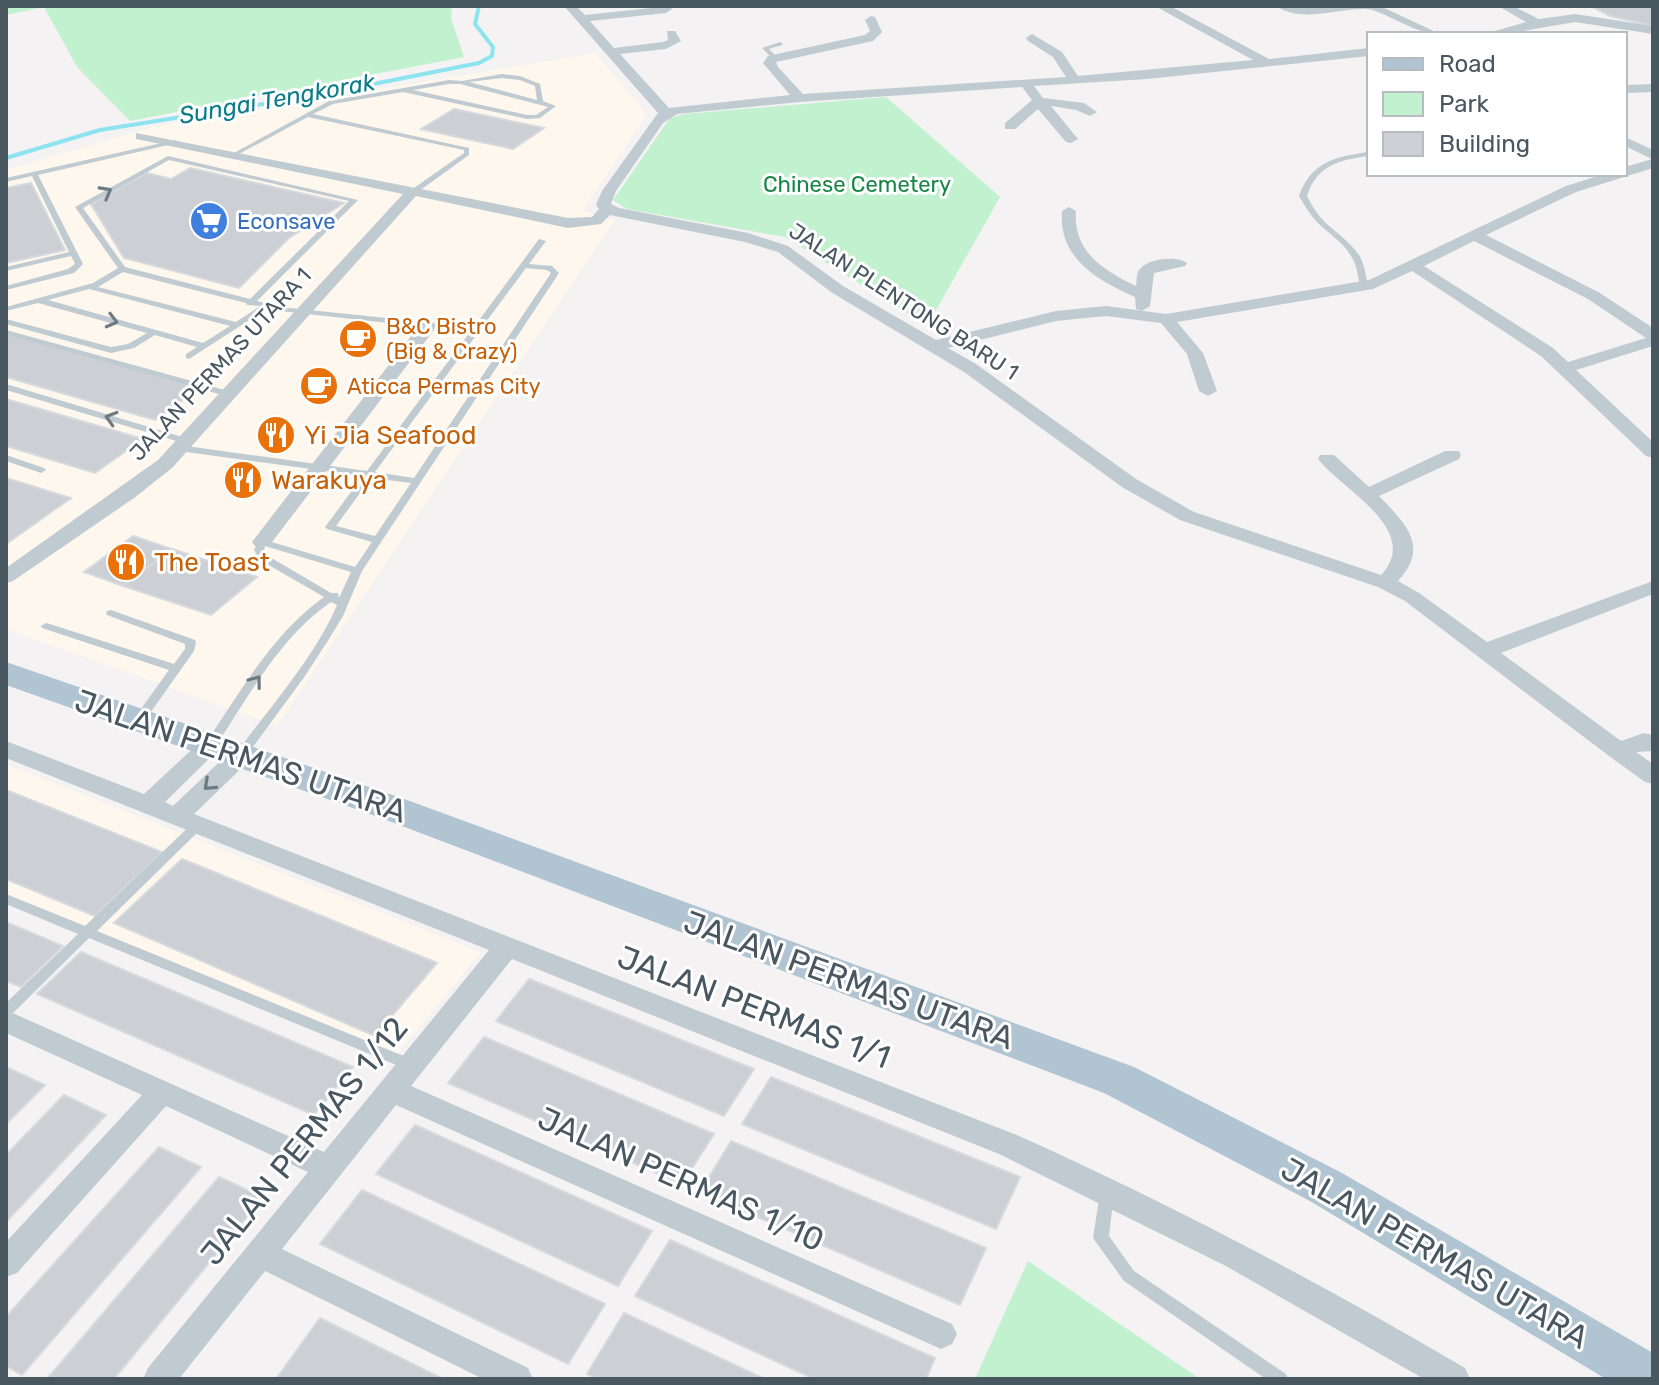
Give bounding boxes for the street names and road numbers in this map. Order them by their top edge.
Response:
street label: JALAN PLENTONG BARU 1 [784,217,1024,386]
street label: JALAN PERMAS UTARA 1 [124,262,317,466]
street label: JALAN PERMAS UTARA [70,681,412,831]
street label: JALAN PERMAS UTARA [679,903,1019,1057]
street label: JALAN PERMAS 1/1 [612,938,896,1076]
street label: JALAN PERMAS 1/12 [192,1010,416,1272]
street label: JALAN PERMAS 1/10 [532,1099,830,1259]
street label: JALAN PERMAS UTARA [1275,1149,1595,1357]

